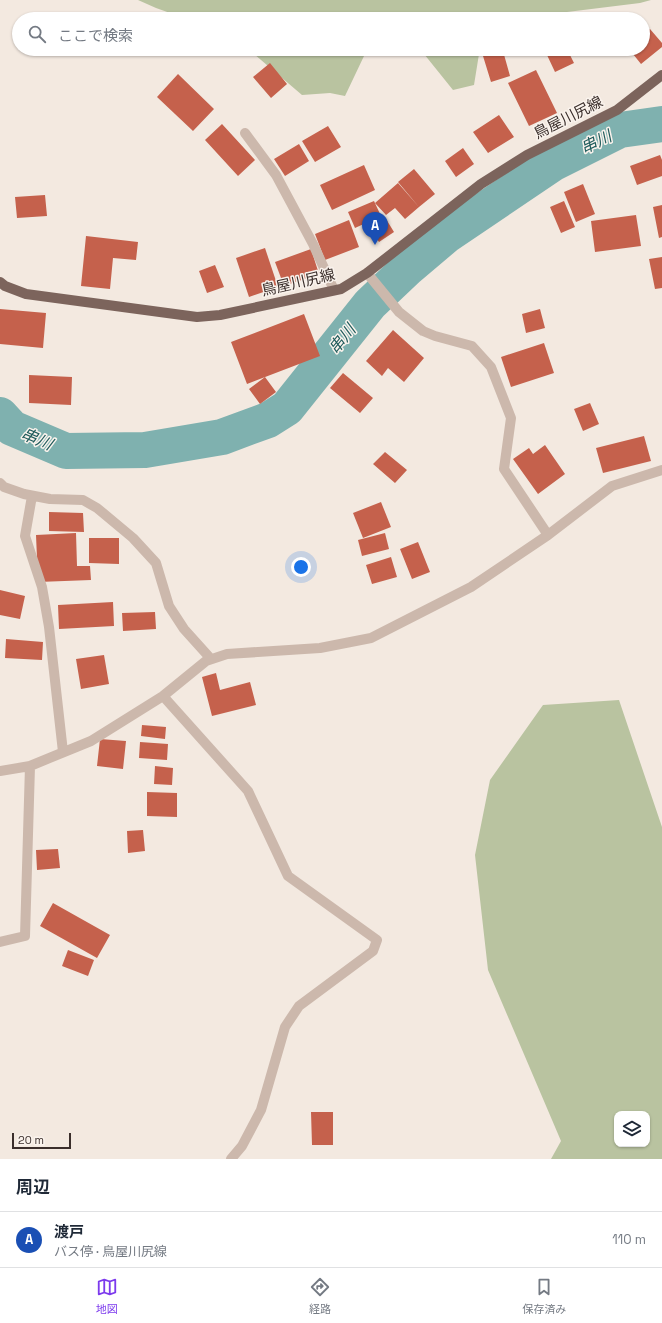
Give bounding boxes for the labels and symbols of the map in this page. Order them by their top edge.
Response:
street label: 鳥屋川尻線 [530,92,606,142]
water label: 串川 [577,125,617,158]
pin: A [362,212,388,245]
street label: 鳥屋川尻線 [259,264,337,300]
water label: 串川 [324,318,361,358]
water label: 串川 [18,423,58,456]
your location [291,557,311,577]
scale bar [12,1131,71,1150]

